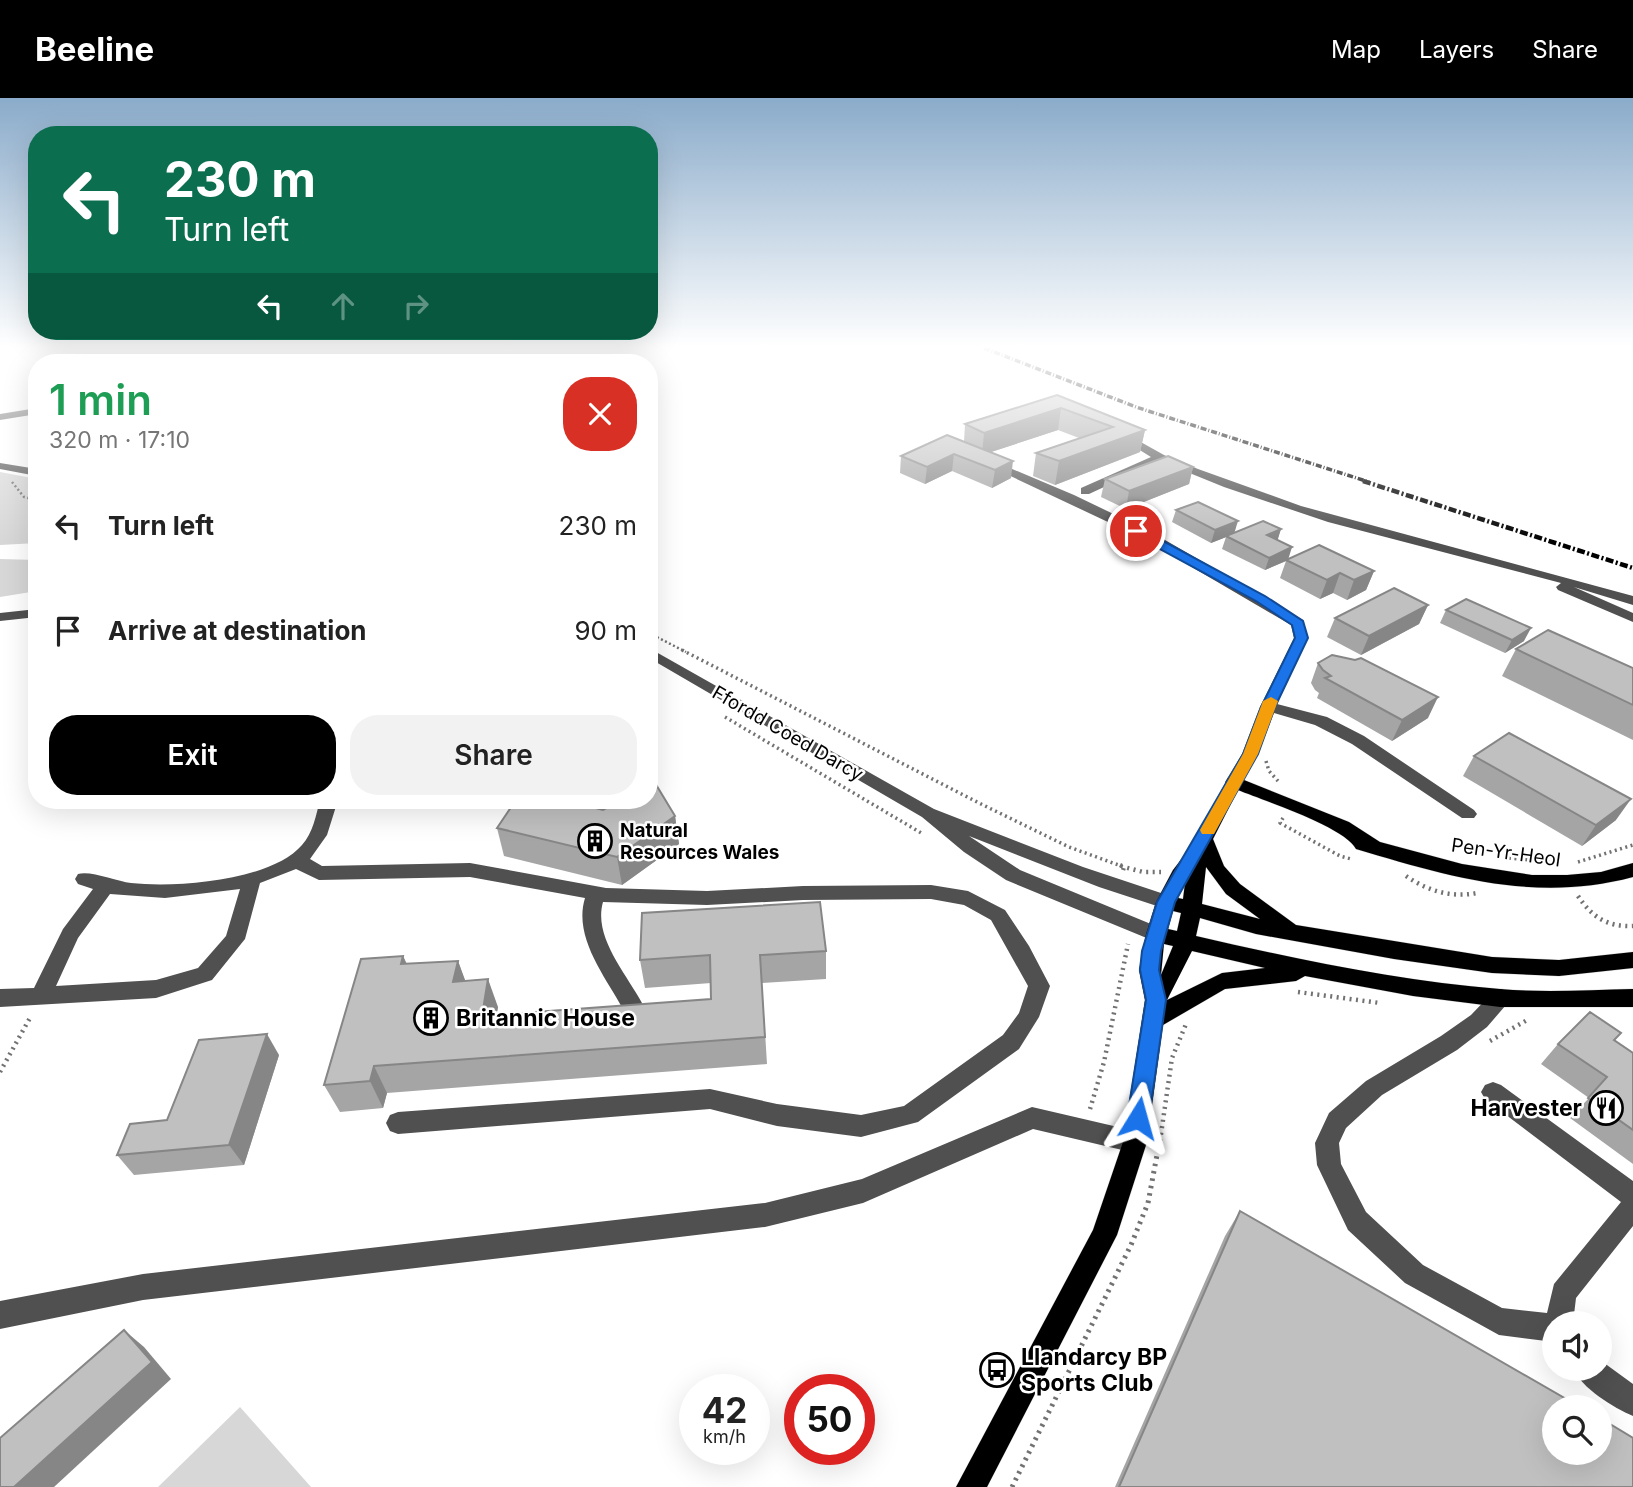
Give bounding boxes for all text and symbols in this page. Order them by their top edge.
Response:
text: Beeline [35,29,154,69]
text: Map [1331,35,1381,64]
text: Layers [1419,35,1494,64]
text: Share [1532,35,1598,64]
text: 230 m [164,150,316,209]
icon: left [49,154,140,245]
text: Turn left [164,210,289,249]
icon: left [251,287,289,325]
icon: ahead [324,287,362,325]
icon: right [397,287,435,325]
text: 1 min [49,374,152,425]
button: close [563,377,637,451]
text: 320 m · 17:10 [49,426,190,454]
pin [1106,501,1166,561]
icon: left [49,507,87,545]
text: Turn left [108,510,214,541]
text: 230 m [559,510,637,541]
icon: arrive [1117,512,1155,550]
icon: arrive [49,612,87,650]
text: Arrive at destination [108,615,367,646]
text: 90 m [574,615,637,646]
street label: Ffordd Coed Darcy [708,681,867,786]
button: Exit [49,715,336,795]
button: Share [350,715,637,795]
place label: Natural Resources Wales [620,819,779,864]
building icon: Natural Resources Wales [576,822,614,860]
street label: Pen-Yr-Heol [1450,833,1562,872]
building icon: Britannic House [412,999,450,1037]
place label: Britannic House [456,1004,635,1032]
position arrow [1101,1081,1175,1155]
restaurant icon: Harvester [1587,1089,1625,1127]
place label: Harvester [1471,1094,1582,1122]
map controls [1542,1311,1612,1465]
button: sound [1542,1311,1612,1381]
place label: Llandarcy BP Sports Club [1021,1343,1167,1397]
bus stop icon: Llandarcy BP Sports Club [978,1351,1016,1389]
speed limit sign: 50 [784,1374,875,1465]
text: 42 [702,1389,747,1431]
button: search [1542,1395,1612,1465]
text: km/h [703,1426,746,1447]

